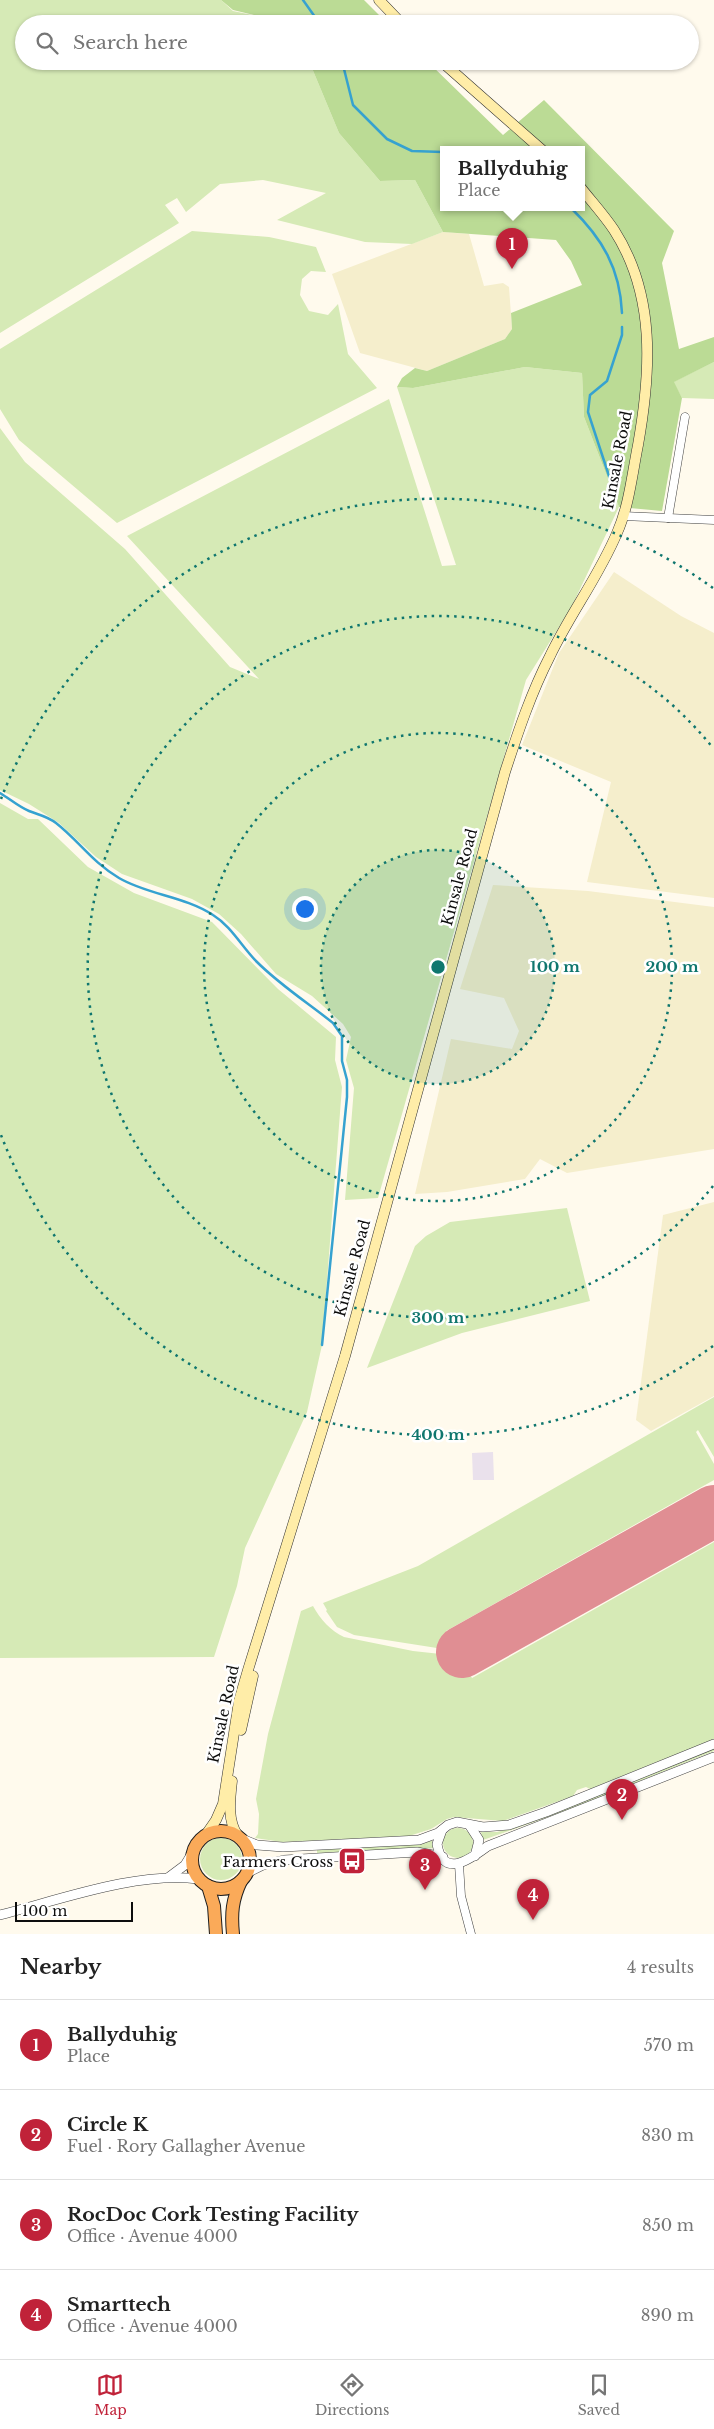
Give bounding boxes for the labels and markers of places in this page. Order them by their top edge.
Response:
pin: 1 [496,228,528,269]
centre of rings [429,958,447,976]
pin: 2 [606,1779,638,1820]
bus stop icon: Farmers Cross [337,1846,367,1876]
pin: 3 [409,1849,441,1890]
place label: Farmers Cross [223,1852,333,1871]
pin: 4 [517,1879,549,1920]

